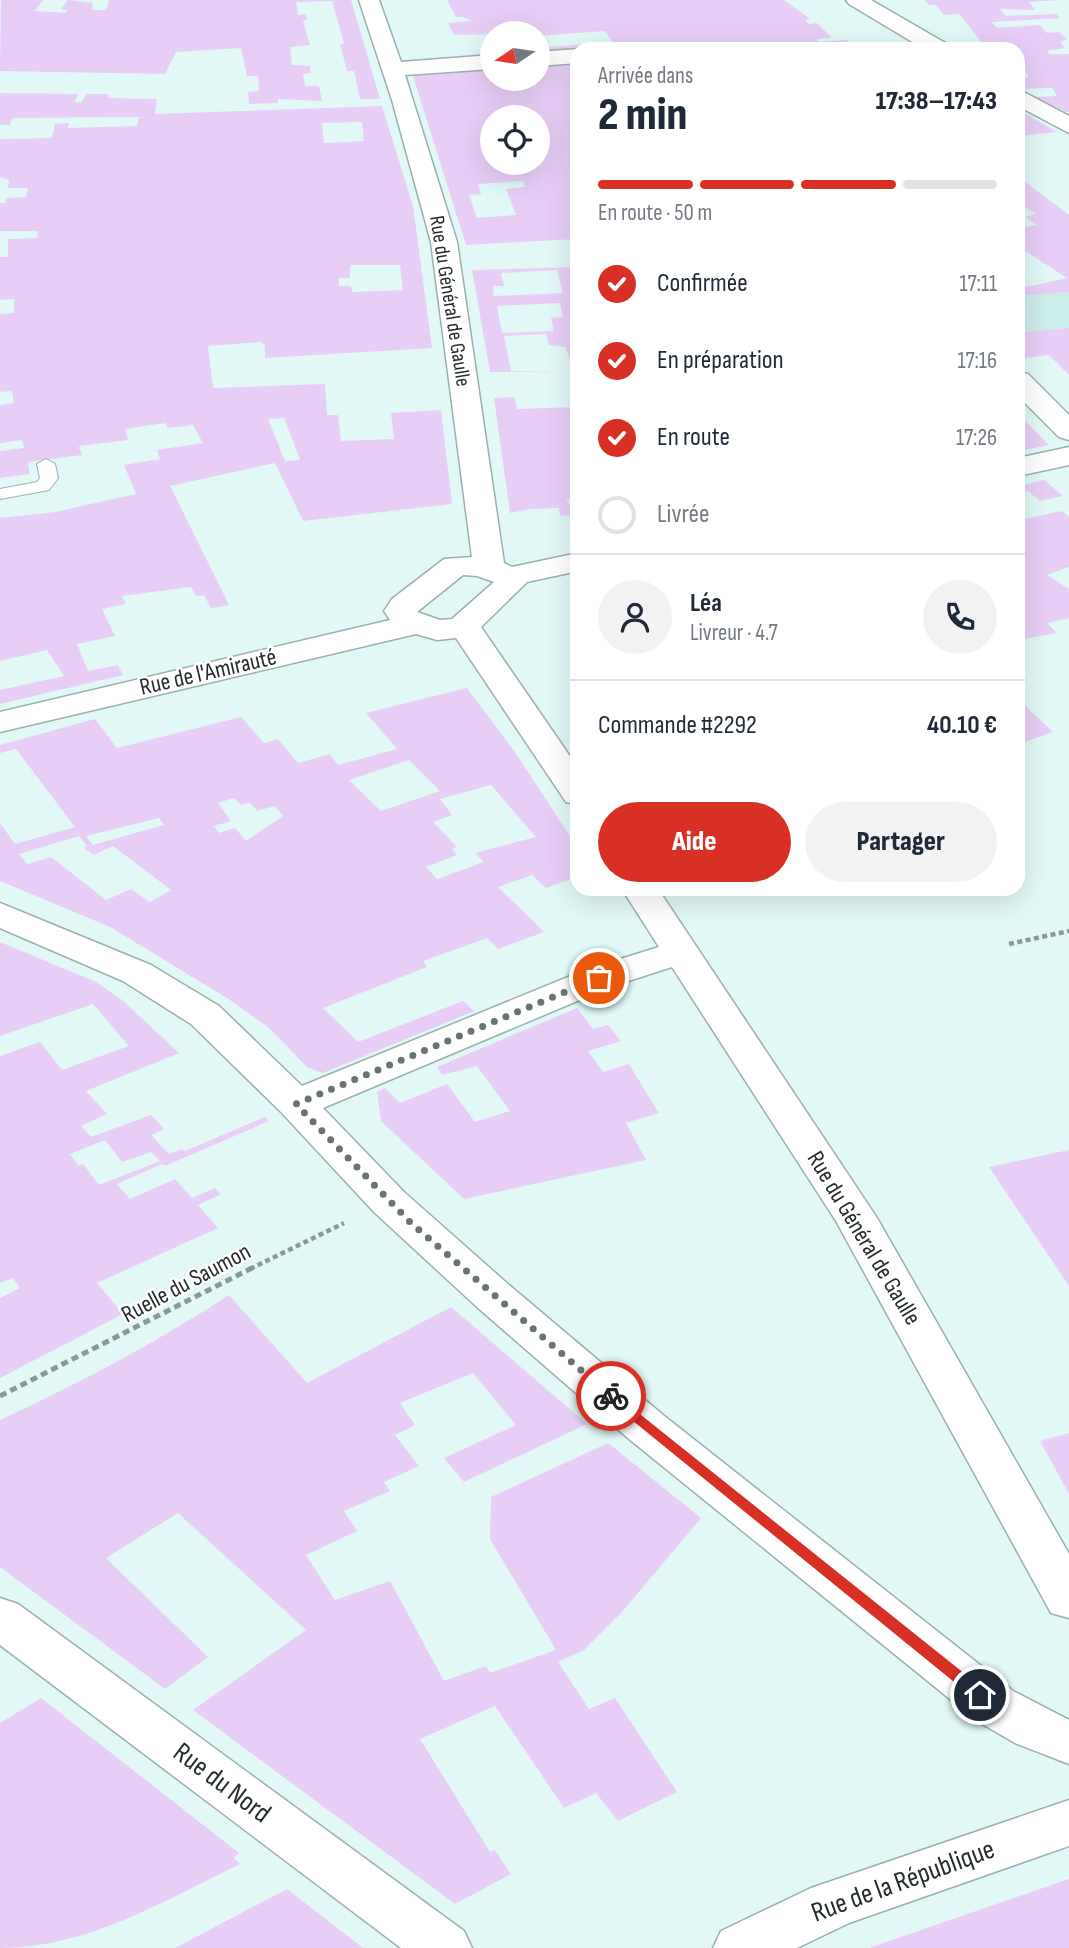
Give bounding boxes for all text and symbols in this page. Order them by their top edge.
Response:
north arrow [480,21,550,91]
map controls [480,21,550,175]
text: Arrivée dans [598,62,693,90]
text: 17:38–17:43 [876,86,997,117]
text: 2 min [598,88,687,143]
button: locate [480,105,550,175]
text: En route · 50 m [598,199,712,227]
street label: Rue du Général de Gaulle [424,214,476,388]
icon: check [598,265,636,303]
text: Confirmée [657,268,748,299]
text: 17:11 [960,270,997,298]
icon: check [598,342,636,380]
text: En préparation [657,345,784,376]
text: 17:16 [957,347,997,375]
icon: check [598,419,636,457]
text: En route [657,422,730,453]
text: 17:26 [956,424,997,452]
text: Livrée [657,499,709,530]
button: person [598,580,672,654]
button: phone [923,580,997,654]
text: Léa [690,588,722,619]
text: Livreur · 4.7 [690,619,778,647]
street label: Rue de l'Amirauté [137,642,279,702]
text: Commande #2292 [598,710,757,741]
text: 40.10 € [927,710,997,741]
button: Aide [598,802,791,882]
button: Partager [805,802,997,882]
pin [569,948,629,1008]
icon: bag [580,959,618,997]
street label: Rue du Général de Gaulle [801,1146,927,1330]
street label: Ruelle du Saumon [116,1237,256,1329]
courier [576,1361,646,1431]
icon: bike [592,1377,630,1415]
pin [950,1665,1010,1725]
icon: home [961,1676,999,1714]
street label: Rue du Nord [167,1736,277,1830]
street label: Rue de la République [807,1833,999,1929]

